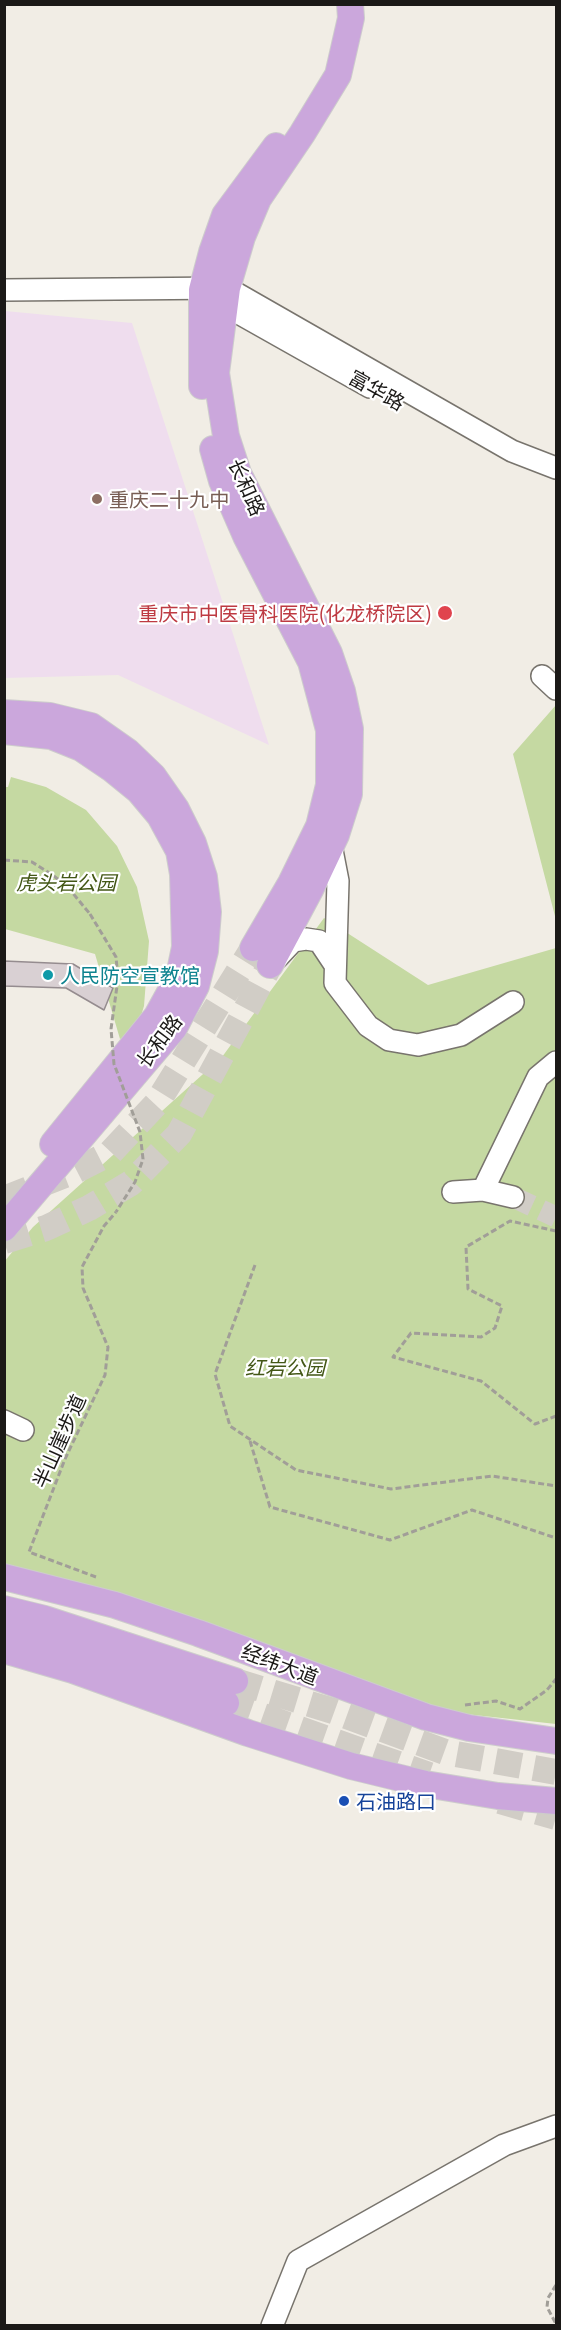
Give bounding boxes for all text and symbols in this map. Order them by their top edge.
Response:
street label: 富华路 [345,365,409,415]
street label: 长和路 [224,455,270,519]
place label: 重庆二十九中 [109,487,229,511]
marker: 重庆二十九中 [90,492,104,506]
place label: 重庆市中医骨科医院(化龙桥院区) [138,601,432,625]
marker: 重庆市中医骨科医院(化龙桥院区) [436,604,454,622]
park label: 虎头岩公园 [16,870,116,894]
place label: 人民防空宣教馆 [60,963,200,987]
marker: 人民防空宣教馆 [41,968,55,982]
street label: 长和路 [131,1010,187,1072]
park label: 红岩公园 [245,1355,325,1379]
street label: 半山崖步道 [28,1390,90,1492]
street label: 经纬大道 [238,1638,322,1690]
place label: 石油路口 [356,1789,436,1813]
marker: 石油路口 [337,1794,351,1808]

